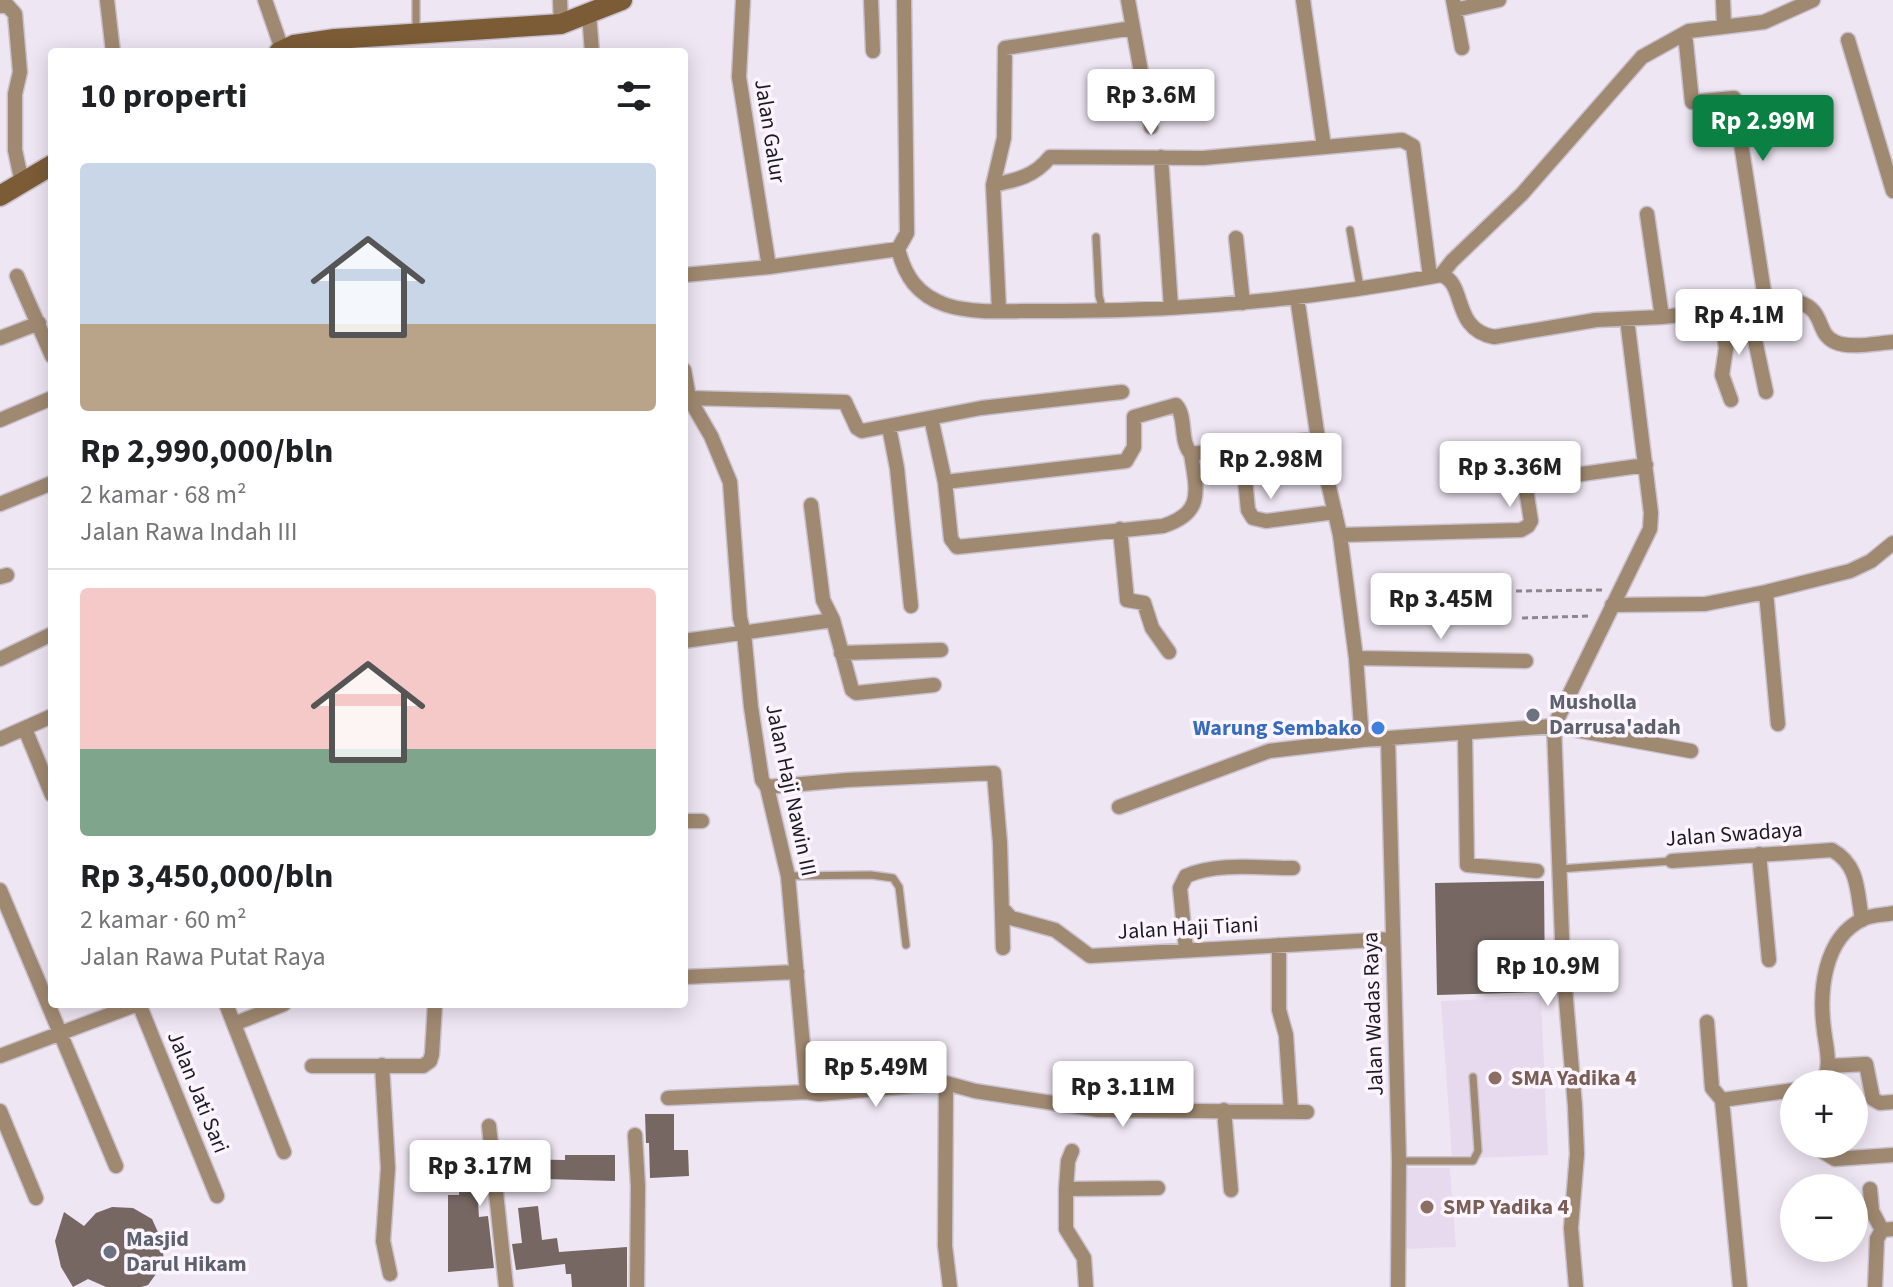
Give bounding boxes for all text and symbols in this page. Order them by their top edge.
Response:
pin: Rp 3.6M [1077,69,1225,137]
text: 10 properti [80,72,247,121]
icon: filters [612,74,656,118]
text: Rp 3.6M [1105,76,1197,113]
street label: Jalan Galur [746,77,794,186]
pin: Rp 2.99M [1680,95,1846,163]
text: Rp 2.99M [1711,102,1815,139]
icon: home [296,215,440,359]
pin: Rp 4.1M [1665,289,1813,357]
text: Rp 4.1M [1693,296,1785,333]
text: Rp 2,990,000/bln [80,427,333,476]
pin: Rp 2.98M [1188,433,1354,501]
text: Rp 2.98M [1219,440,1323,477]
pin: Rp 3.36M [1427,441,1593,509]
text: Rp 3.36M [1458,448,1562,485]
text: 2 kamar · 68 m² [80,476,247,513]
text: Jalan Rawa Indah III [80,513,298,550]
pin: Rp 3.45M [1358,573,1524,641]
text: Rp 3.45M [1389,580,1493,617]
icon: home [296,640,440,784]
place label: Musholla Darrusa'adah [1549,686,1681,743]
street label: Jalan Haji Nawin III [757,701,825,879]
marker: Musholla Darrusa'adah [1524,706,1542,724]
place label: Warung Sembako [1193,712,1362,744]
marker: Warung Sembako [1369,719,1387,737]
street label: Jalan Swadaya [1664,813,1804,855]
text: Rp 3,450,000/bln [80,852,333,901]
text: 2 kamar · 60 m² [80,901,247,938]
street label: Jalan Haji Tiani [1117,908,1259,948]
street label: Jalan Wadas Raya [1354,931,1392,1097]
text: Jalan Rawa Putat Raya [80,938,326,975]
pin: Rp 10.9M [1465,940,1631,1008]
text: Rp 10.9M [1496,947,1600,984]
street label: Jalan Jati Sari [159,1026,237,1158]
pin: Rp 5.49M [793,1041,959,1109]
text: Rp 5.49M [824,1048,928,1085]
pin: Rp 3.11M [1040,1061,1206,1129]
place label: SMA Yadika 4 [1511,1062,1637,1094]
text: Rp 3.11M [1071,1068,1175,1105]
marker: SMA Yadika 4 [1486,1069,1504,1087]
map controls [1780,1070,1868,1262]
button: + [1780,1070,1868,1158]
pin: Rp 3.17M [397,1140,563,1208]
text: Rp 3.17M [428,1147,532,1184]
button: − [1780,1174,1868,1262]
place label: SMP Yadika 4 [1443,1191,1569,1223]
marker: SMP Yadika 4 [1418,1198,1436,1216]
place label: Masjid Darul Hikam [126,1223,247,1280]
marker: Masjid Darul Hikam [101,1243,119,1261]

